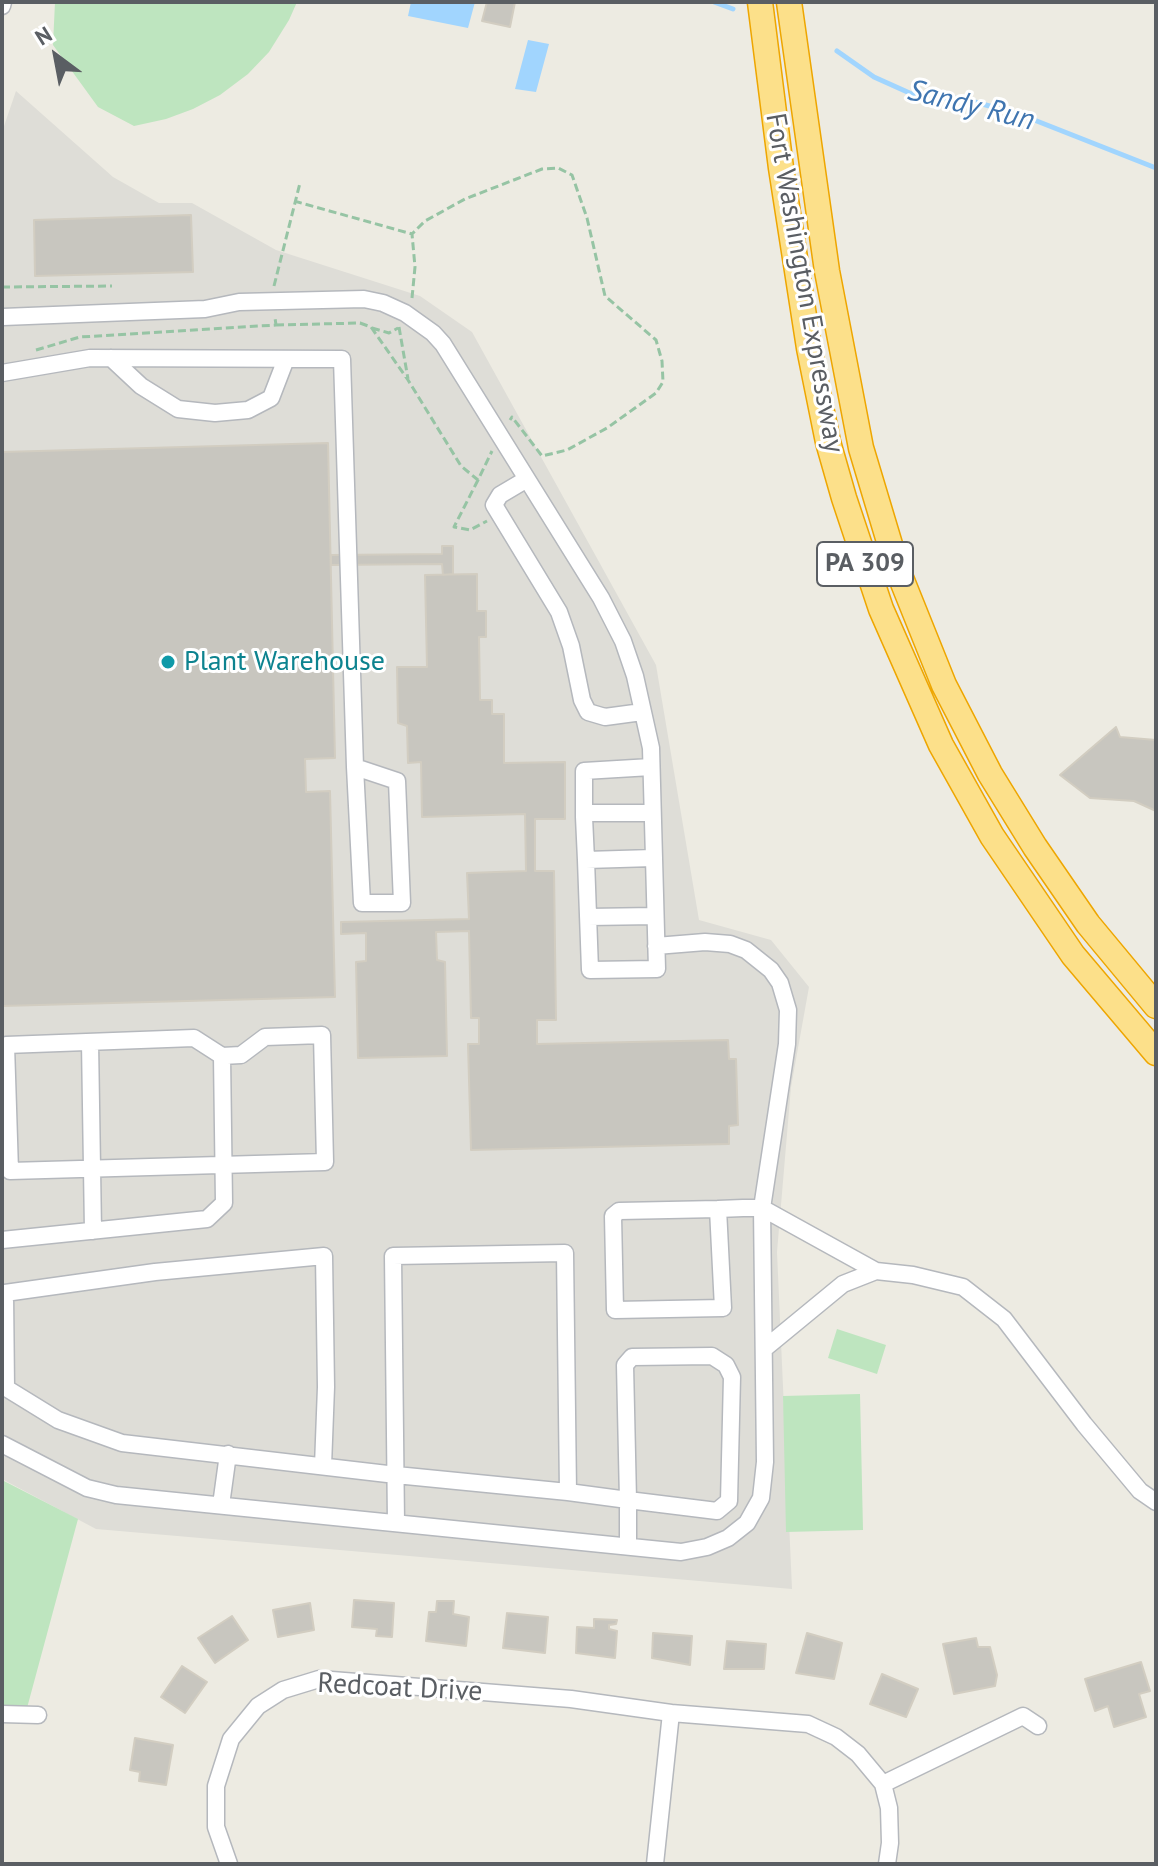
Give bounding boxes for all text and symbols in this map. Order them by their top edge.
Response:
north arrow [16,16,96,96]
text: N [30,20,57,51]
water label: Sandy Run [904,73,1038,139]
street label: Fort Washington Expressway [758,111,850,455]
road number: PA 309 [817,542,913,586]
place label: Plant Warehouse [184,645,385,679]
marker: Plant Warehouse [159,653,177,671]
street label: Redcoat Drive [317,1667,483,1709]

